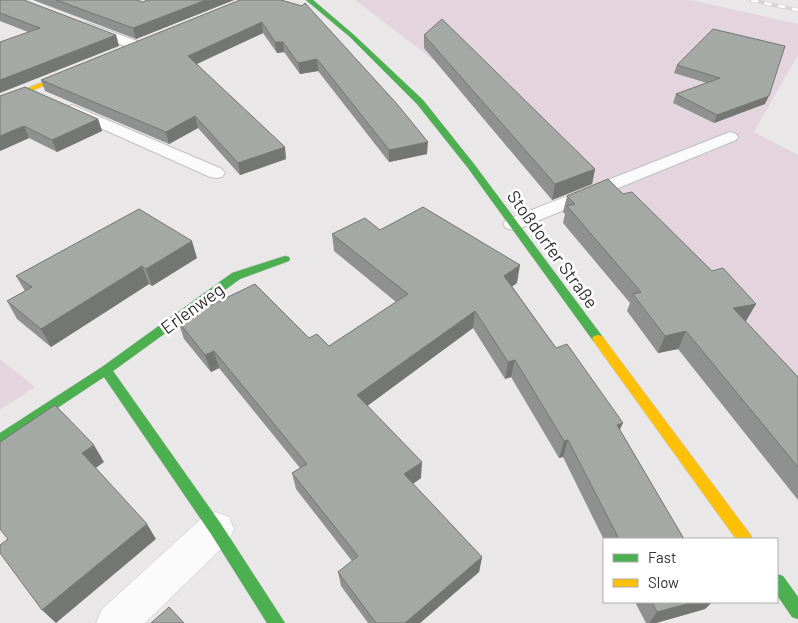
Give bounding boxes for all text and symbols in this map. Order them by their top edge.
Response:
street label: Stoßdorfer Straße [503,186,603,312]
street label: Erlenweg [156,278,228,338]
legend [603,538,778,603]
text: Fast [648,548,676,566]
text: Slow [648,573,679,591]

